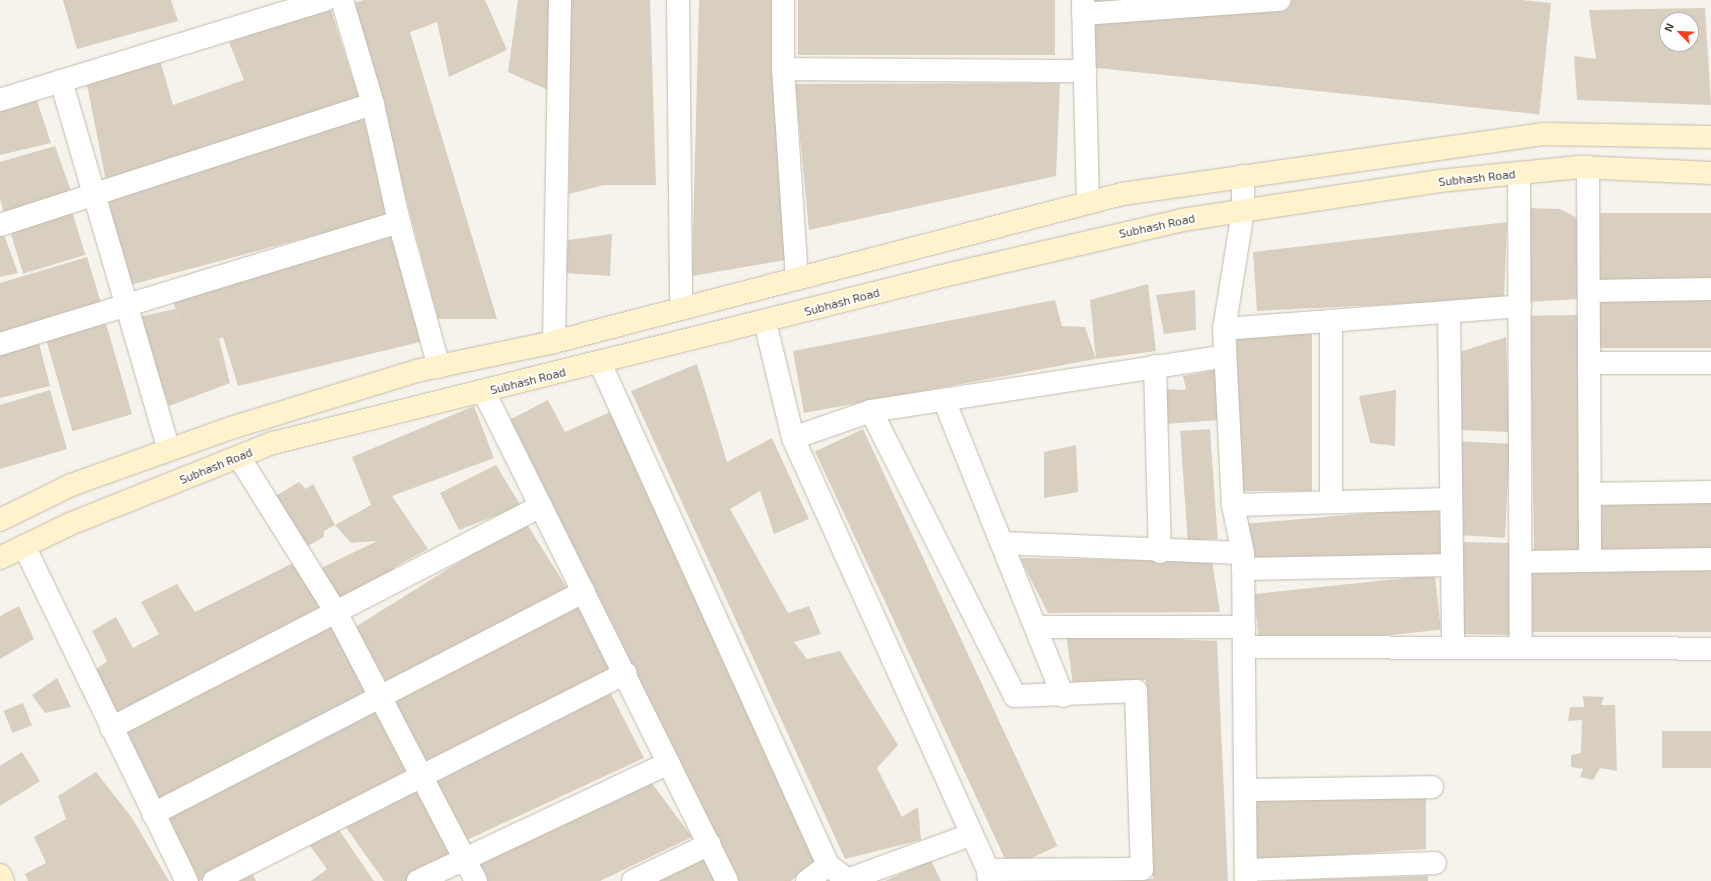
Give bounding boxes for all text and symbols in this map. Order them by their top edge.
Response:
north arrow [1659,12,1699,52]
text: N [1661,21,1676,34]
street label: Subhash Road [1438,167,1516,189]
street label: Subhash Road [1118,211,1196,241]
street label: Subhash Road [803,285,881,319]
street label: Subhash Road [489,365,567,397]
street label: Subhash Road [177,445,255,487]

